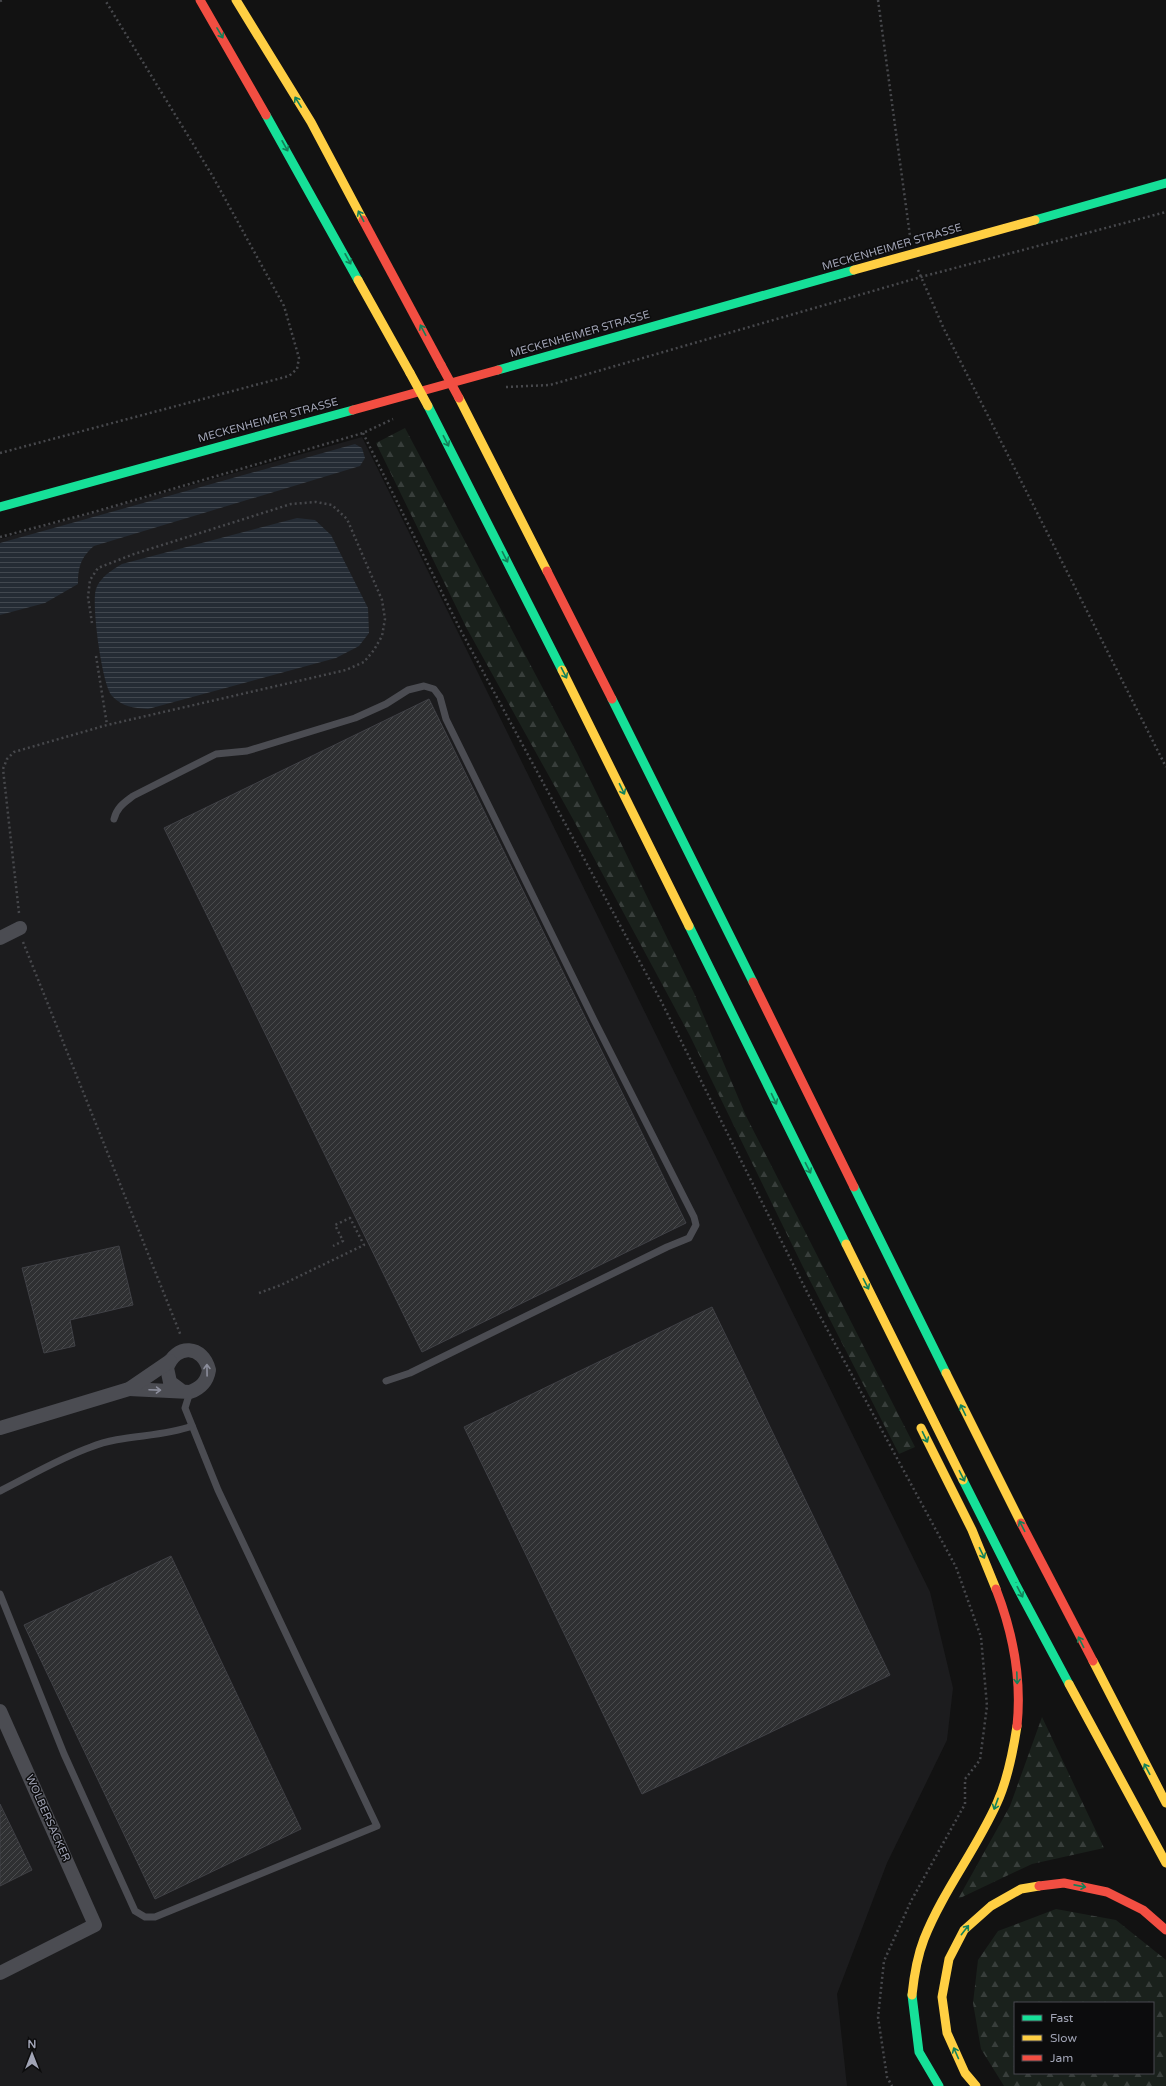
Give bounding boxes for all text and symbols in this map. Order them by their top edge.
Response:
one-way arrow [216,27,224,39]
one-way arrow [294,96,302,108]
one-way arrow [281,140,289,152]
one-way arrow [357,210,364,222]
street label: MECKENHEIMER STRASSE [821,221,963,273]
one-way arrow [345,253,353,265]
street label: MECKENHEIMER STRASSE [509,308,651,360]
one-way arrow [418,324,426,336]
street label: MECKENHEIMER STRASSE [196,395,340,445]
one-way arrow [442,435,450,447]
one-way arrow [502,550,509,562]
one-way arrow [561,666,568,678]
one-way arrow [619,783,626,795]
one-way arrow [771,1093,778,1105]
one-way arrow [805,1162,812,1174]
one-way arrow [863,1278,870,1290]
one-way arrow [204,1364,211,1377]
one-way arrow [148,1386,161,1393]
one-way arrow [959,1404,967,1416]
one-way arrow [922,1430,929,1442]
one-way arrow [958,1469,966,1481]
one-way arrow [1017,1520,1025,1532]
one-way arrow [979,1547,986,1559]
one-way arrow [1017,1586,1024,1598]
one-way arrow [1076,1636,1084,1648]
one-way arrow [1013,1671,1021,1684]
one-way arrow [1143,1763,1151,1775]
street label: WOLBERSACKER [23,1773,73,1864]
one-way arrow [991,1798,999,1810]
one-way arrow [1073,1883,1086,1891]
one-way arrow [961,1925,969,1936]
legend [1014,2002,1154,2074]
text: Fast [1050,2011,1074,2025]
text: Slow [1050,2031,1077,2045]
north arrow [12,2034,52,2074]
text: N [28,2038,36,2051]
one-way arrow [952,2048,959,2060]
text: Jam [1050,2051,1073,2065]

